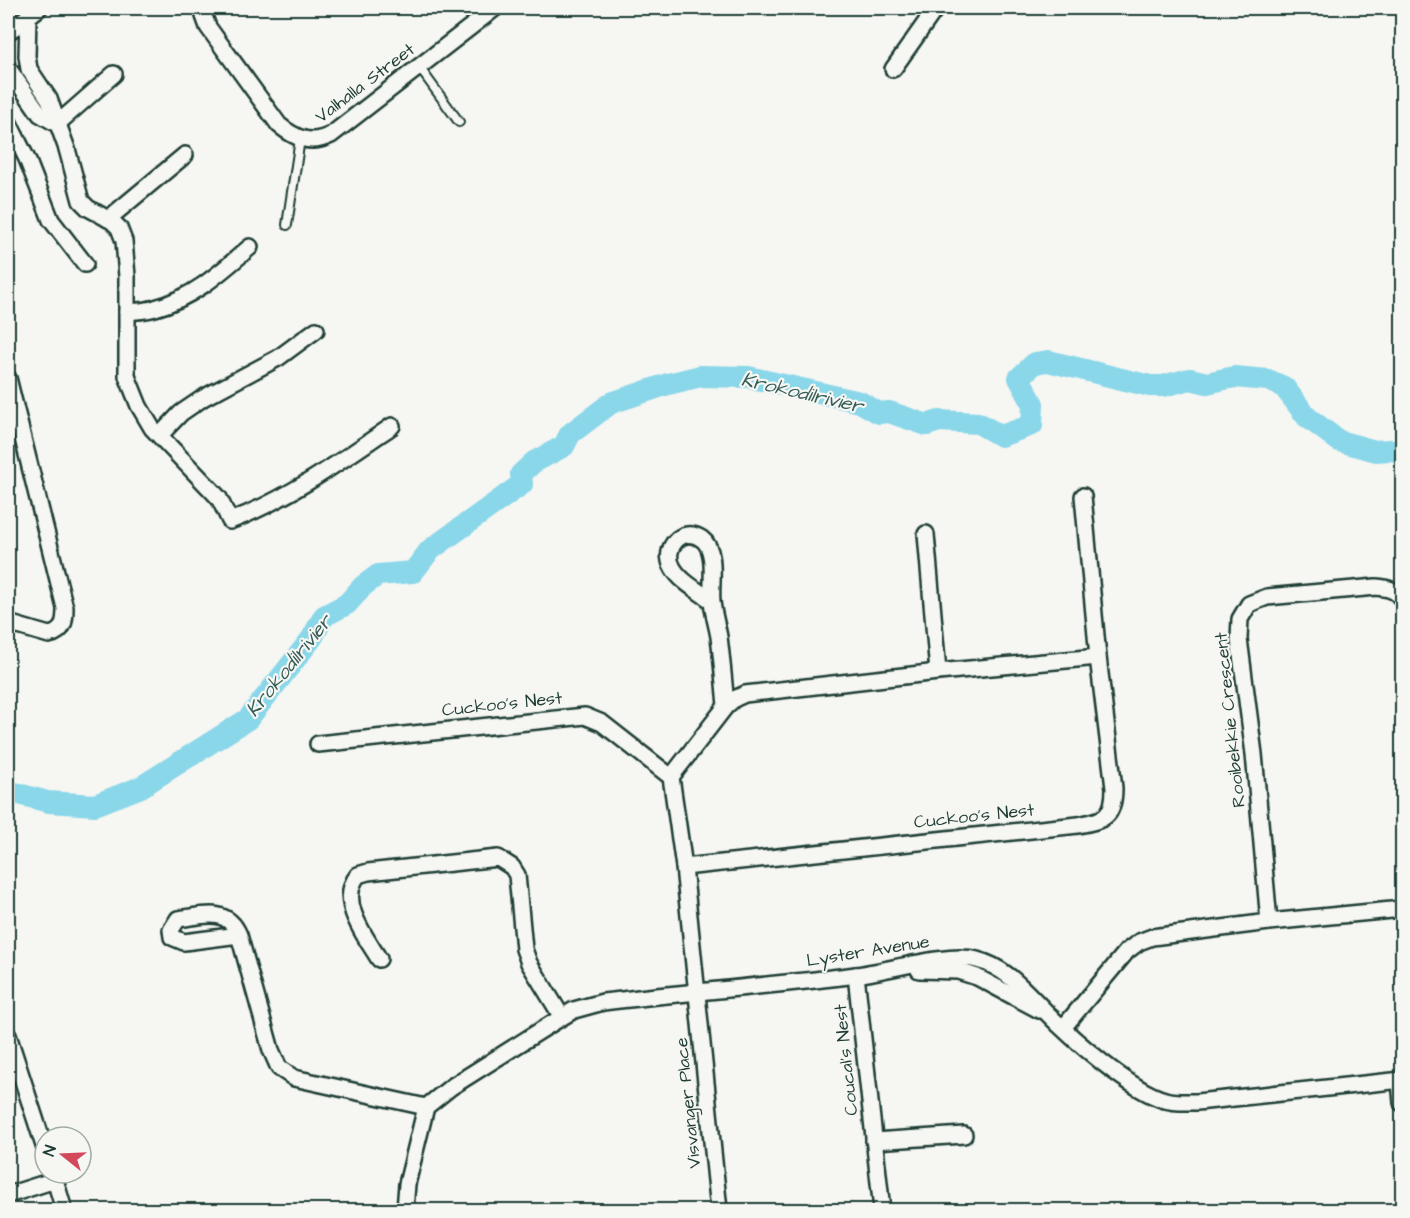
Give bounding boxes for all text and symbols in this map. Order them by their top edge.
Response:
street label: Valhalla Street [310,37,421,129]
water label: Krokodilrivier [739,365,867,421]
water label: Krokodilrivier [239,608,340,723]
street label: Rooibekkie Crescent [1208,630,1252,809]
street label: Cuckoo's Nest [440,685,564,723]
street label: Cuckoo's Nest [912,797,1036,835]
street label: Lyster Avenue [805,929,932,974]
street label: Coucal's Nest [828,1002,864,1117]
street label: Visvanger Place [669,1036,708,1170]
north arrow [33,1125,93,1185]
text: N [38,1143,62,1159]

